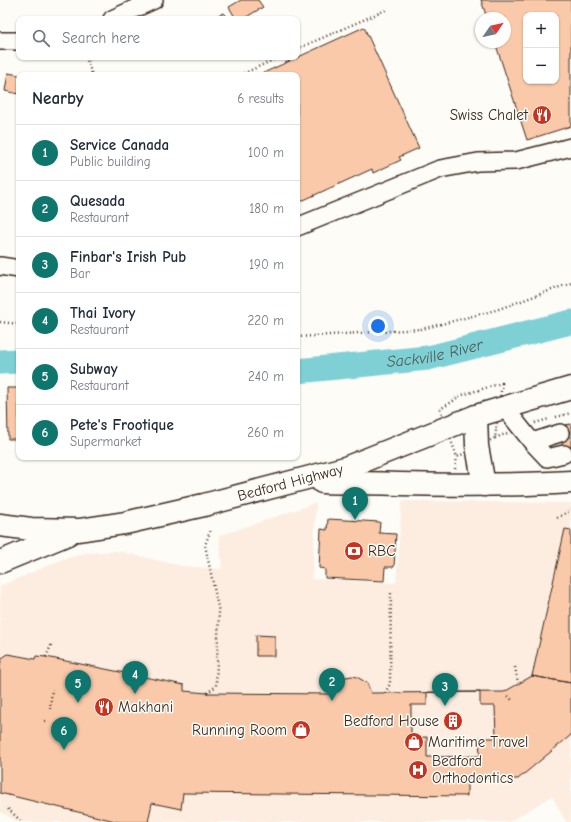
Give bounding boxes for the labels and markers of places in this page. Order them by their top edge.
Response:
restaurant icon: Swiss Chalet [531,104,553,126]
place label: Swiss Chalet [450,106,529,124]
pin: 1 [342,487,368,520]
bank icon: RBC [343,540,365,562]
place label: RBC [368,542,395,560]
pin: 4 [122,661,148,694]
pin: 2 [319,668,345,701]
pin: 5 [65,670,91,703]
pin: 3 [432,673,458,706]
restaurant icon: Makhani [93,696,115,718]
place label: Makhani [118,698,173,716]
building icon: Bedford House [442,710,464,732]
place label: Bedford House [344,712,439,730]
pin: 6 [51,717,77,750]
shop icon: Running Room [290,719,312,741]
place label: Running Room [192,721,287,739]
shop icon: Maritime Travel [403,731,425,753]
place label: Maritime Travel [428,733,528,751]
place label: Bedford Orthodontics [432,752,513,787]
hospital icon: Bedford Orthodontics [407,759,429,781]

